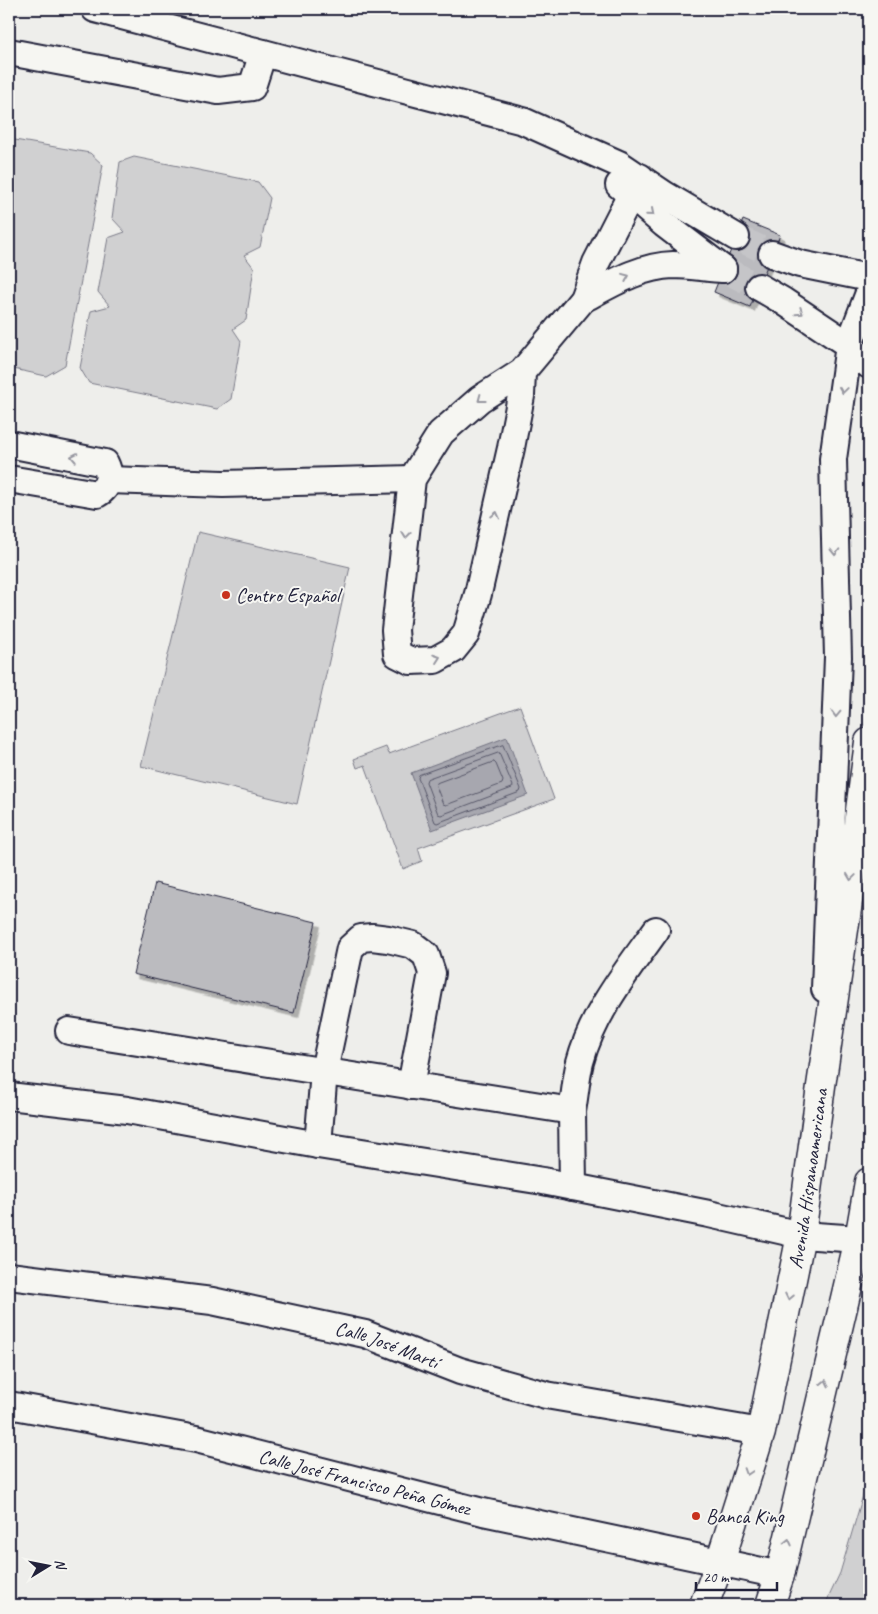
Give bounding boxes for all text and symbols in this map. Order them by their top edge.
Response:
one-way arrow [645,208,654,216]
one-way arrow [621,272,630,283]
one-way arrow [795,306,804,316]
one-way arrow [838,386,848,394]
one-way arrow [478,394,487,402]
one-way arrow [70,452,78,463]
one-way arrow [490,510,501,519]
one-way arrow [401,531,412,539]
one-way arrow [830,548,840,556]
place label: Centro Español [236,583,343,608]
marker: Centro Español [220,589,232,601]
one-way arrow [432,654,440,664]
one-way arrow [830,710,841,718]
one-way arrow [847,872,857,881]
street label: Avenida Hispanoamericana [782,1085,833,1271]
one-way arrow [784,1293,795,1301]
street label: Calle José Martí [333,1315,446,1376]
one-way arrow [819,1379,830,1388]
street label: Calle José Francisco Peña Gómez [256,1443,475,1521]
one-way arrow [744,1468,754,1476]
place label: Banca King [706,1504,785,1529]
marker: Banca King [690,1510,702,1522]
one-way arrow [782,1537,793,1546]
north arrow [22,1542,72,1592]
text: N [51,1558,70,1572]
scale bar [696,1559,777,1591]
text: 20 m [703,1568,730,1587]

